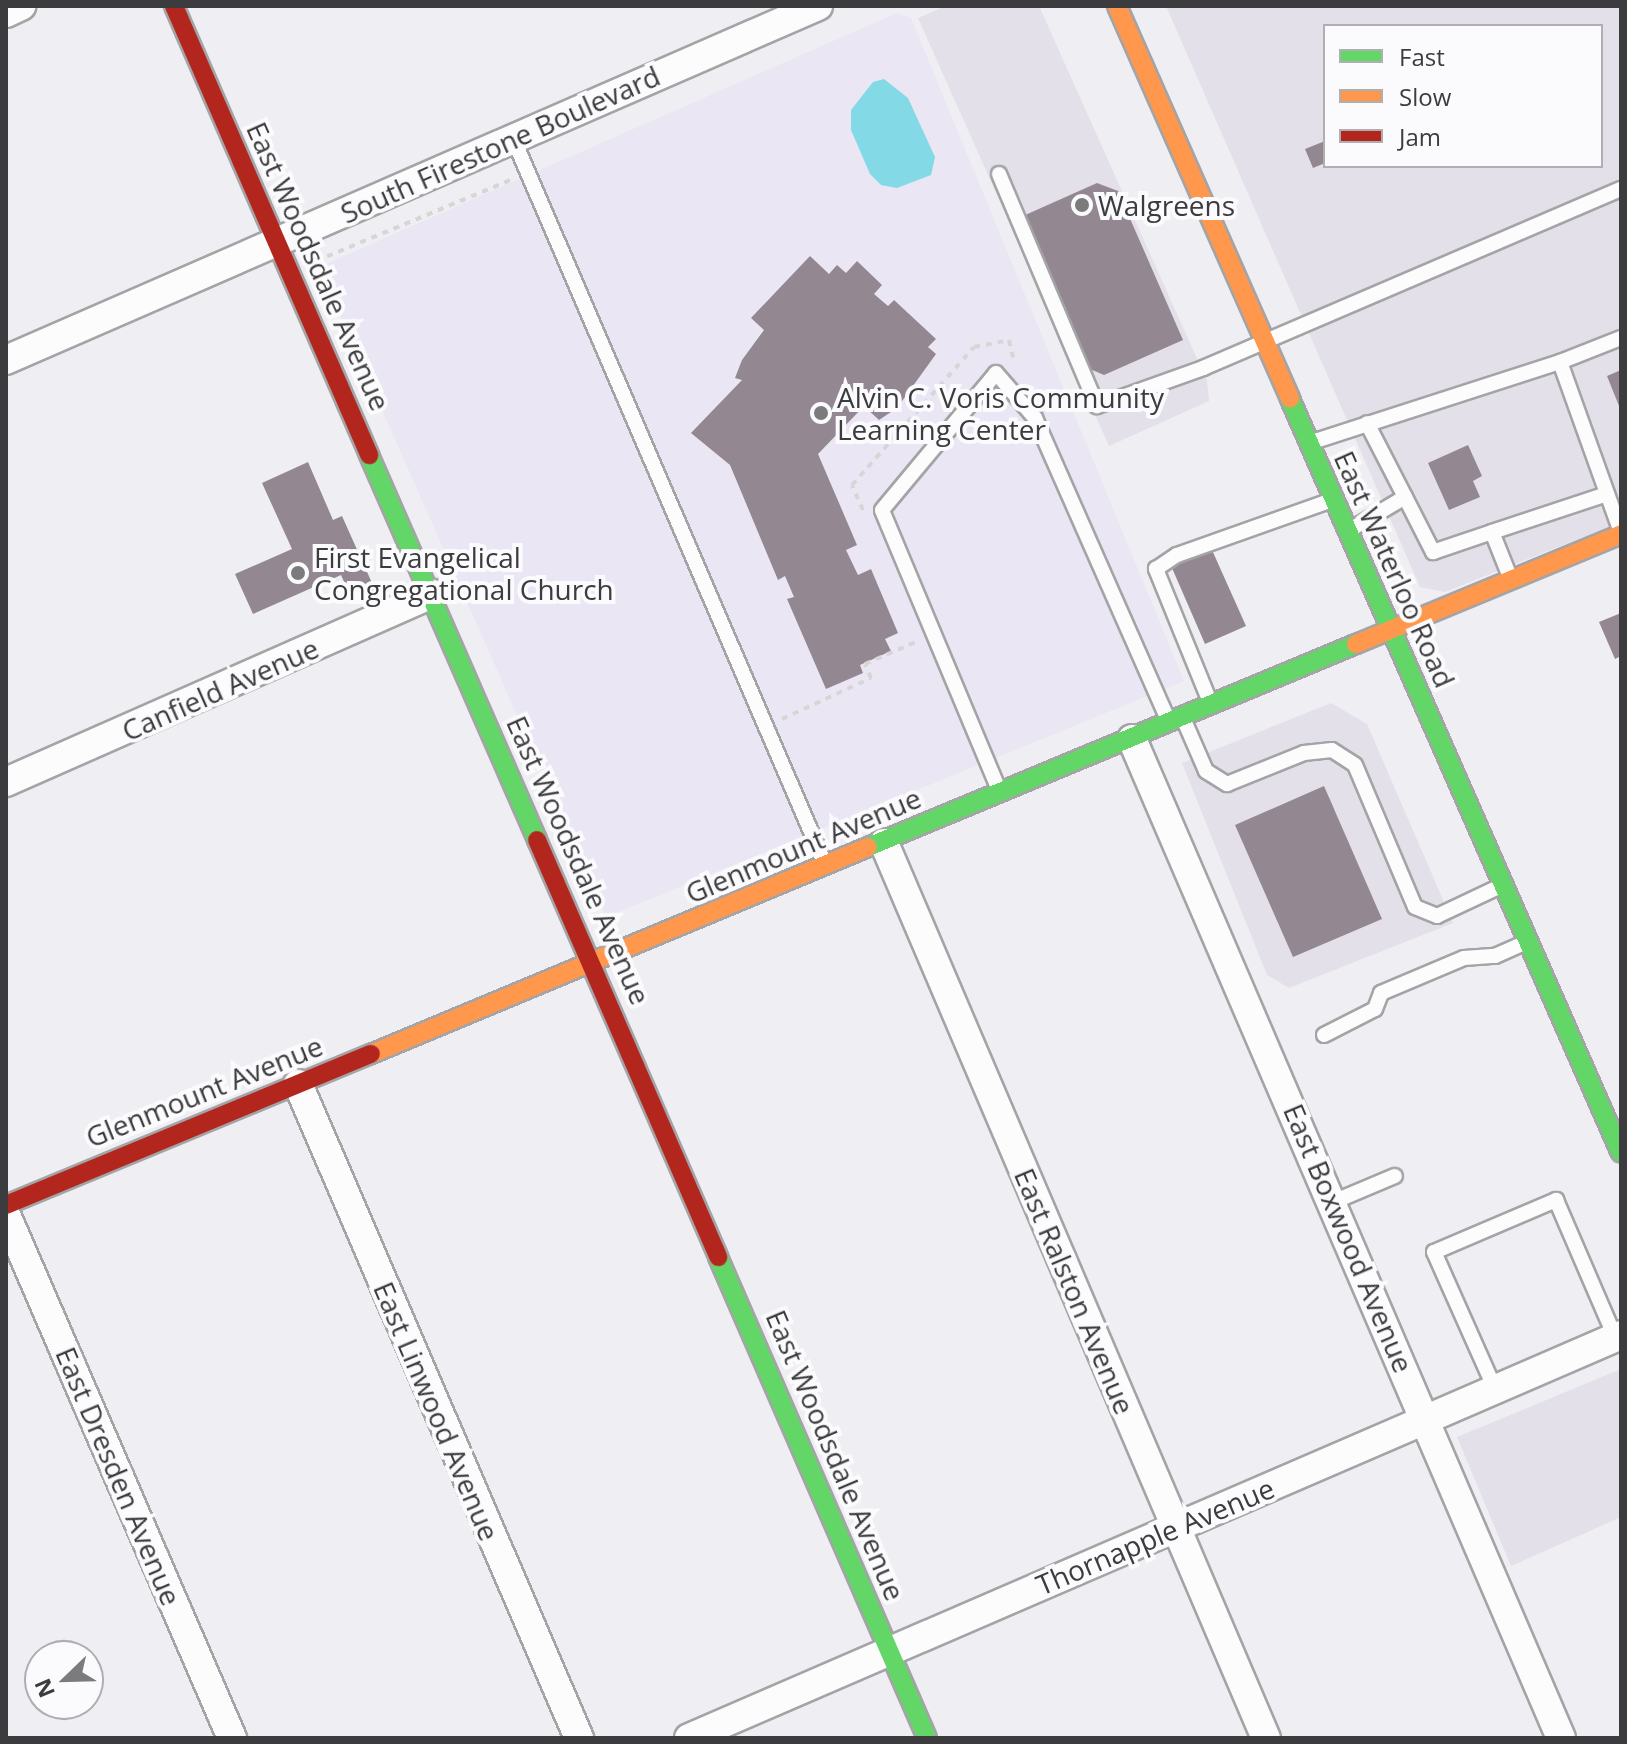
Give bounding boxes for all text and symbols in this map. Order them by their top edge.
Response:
legend [1323,24,1603,168]
text: Fast [1399,40,1445,73]
street label: South Firestone Boulevard [335,58,665,230]
text: Slow [1399,80,1451,113]
street label: East Woodsdale Avenue [240,117,398,415]
text: Jam [1399,120,1441,153]
place label: Walgreens [1098,188,1235,222]
marker: Walgreens [1073,196,1091,214]
place label: Alvin C. Voris Community Learning Center [837,380,1164,446]
marker: Alvin C. Voris Community Learning Center [812,404,830,422]
street label: East Waterloo Road [1328,446,1462,692]
place label: First Evangelical Congregational Church [314,540,614,606]
marker: First Evangelical Congregational Church [289,564,307,582]
street label: Canfield Avenue [117,631,323,747]
street label: East Woodsdale Avenue [500,711,658,1009]
street label: Glenmount Avenue [680,780,926,910]
street label: Glenmount Avenue [81,1028,327,1154]
street label: East Boxwood Avenue [1277,1099,1421,1377]
street label: East Ralston Avenue [1008,1163,1142,1419]
street label: East Linwood Avenue [367,1277,507,1545]
street label: East Woodsdale Avenue [760,1305,912,1605]
street label: East Dresden Avenue [49,1342,189,1610]
street label: Thornapple Avenue [1031,1471,1279,1601]
north arrow [24,1640,104,1720]
text: N [26,1675,61,1703]

